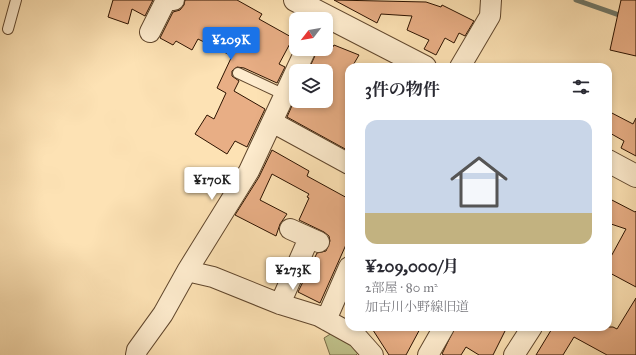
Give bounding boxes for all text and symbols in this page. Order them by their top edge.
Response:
north arrow [289,12,333,56]
map controls [289,12,333,108]
pin: ¥209K [203,27,259,61]
text: ¥209K [212,32,250,48]
button: layers [289,64,333,108]
icon: filters [570,76,592,98]
text: 3件の物件 [365,79,440,100]
icon: home [443,146,515,218]
pin: ¥170K [184,167,240,201]
text: ¥170K [193,172,231,188]
text: ¥209,000/月 [365,256,459,277]
pin: ¥273K [265,257,321,291]
text: ¥273K [275,262,311,278]
text: 2部屋 · 80 m² [365,280,438,296]
text: 加古川小野線旧道 [365,299,469,315]

